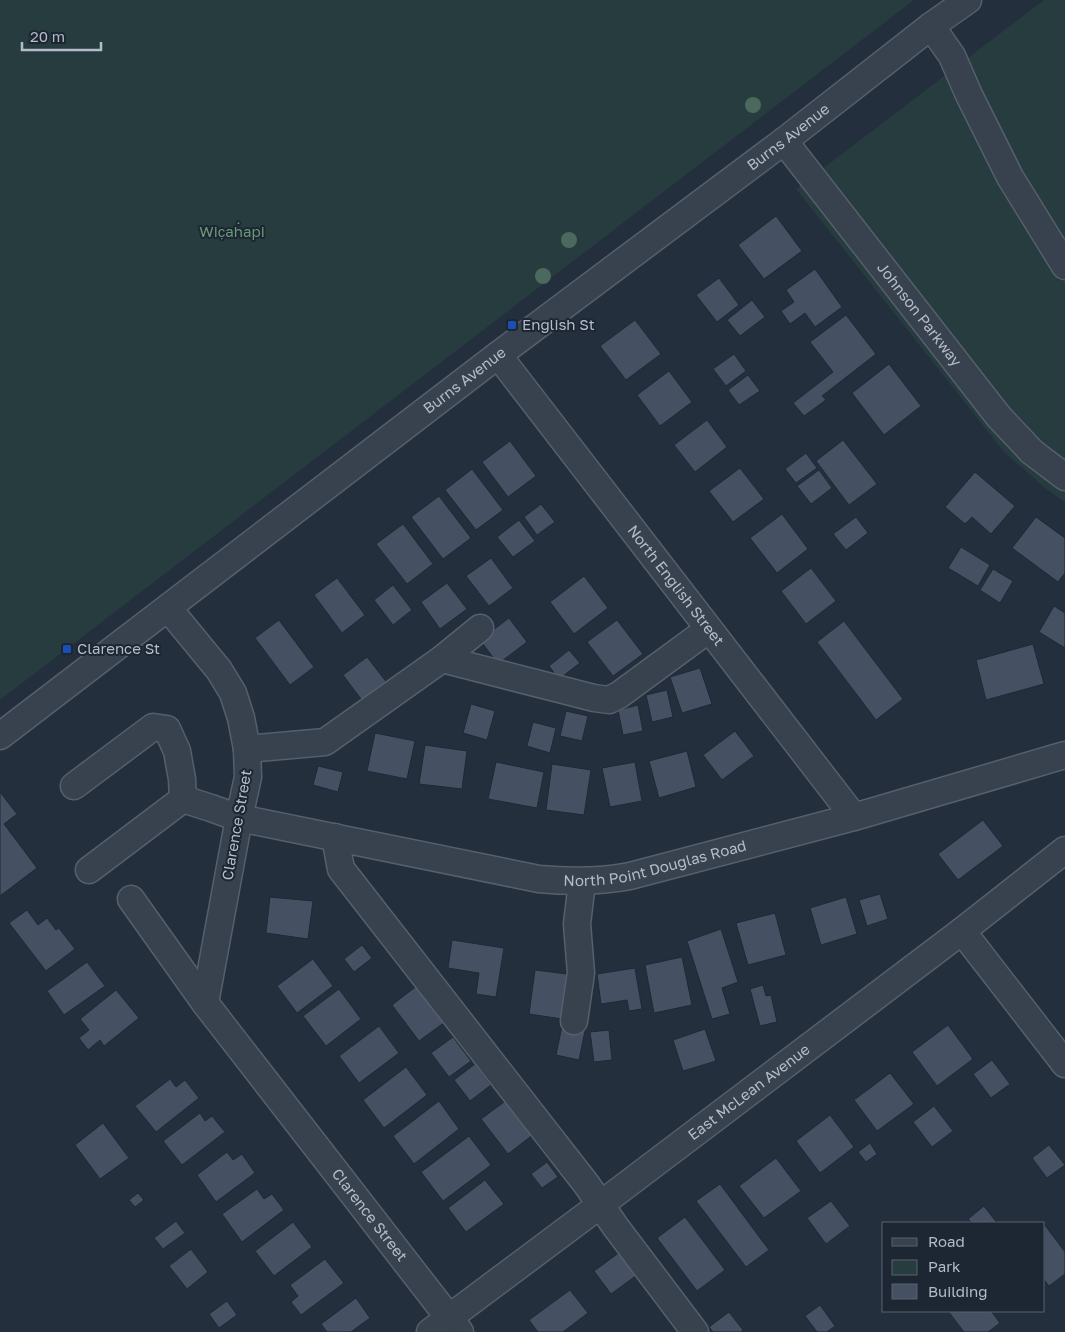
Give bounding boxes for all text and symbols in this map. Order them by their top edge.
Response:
scale bar [22,20,101,52]
text: 20 m [30,27,65,45]
street label: Burns Avenue [743,99,833,174]
park label: Wic̣aḣapi [199,222,265,240]
street label: Johnson Parkway [874,258,966,370]
place label: English St [522,315,595,333]
marker: English St [506,319,518,331]
street label: Burns Avenue [419,342,509,417]
street label: North English Street [624,521,729,649]
place label: Clarence St [77,639,160,657]
marker: Clarence St [61,643,73,655]
street label: Clarence Street [217,768,255,882]
street label: North Point Douglas Road [563,836,748,889]
street label: East McLean Avenue [684,1039,813,1143]
street label: Clarence Street [329,1165,412,1264]
legend [882,1222,1045,1312]
text: Road [928,1232,965,1250]
text: Park [928,1257,961,1275]
text: Building [928,1282,988,1300]

